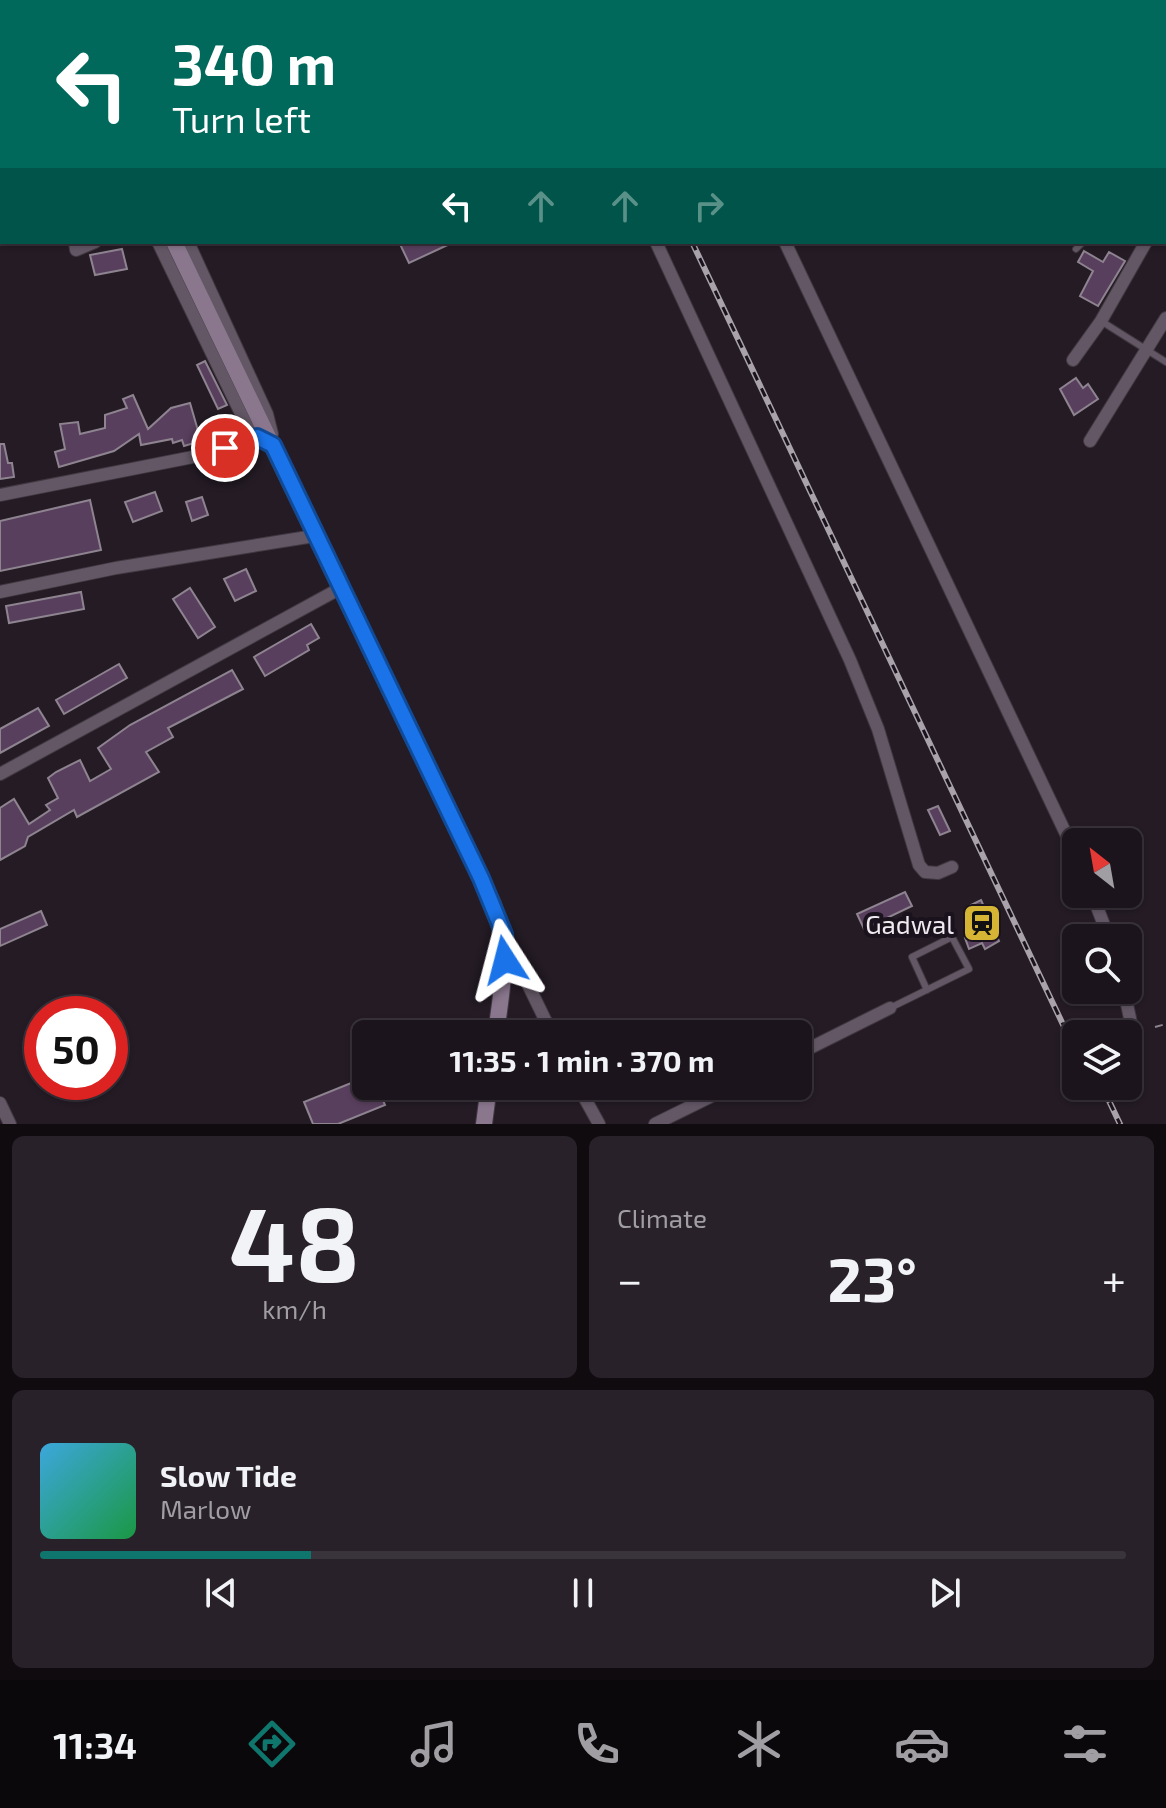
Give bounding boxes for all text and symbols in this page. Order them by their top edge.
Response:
text: 340 m [172,29,336,96]
icon: left [40,32,144,136]
text: Turn left [172,97,311,140]
icon: left [435,184,479,228]
icon: ahead [519,184,563,228]
icon: ahead [603,184,647,228]
icon: right [687,184,731,228]
pin [191,414,259,482]
icon: arrive [203,426,247,470]
north arrow [1062,828,1142,908]
map controls [1062,828,1142,1100]
station icon: Gadwal [961,902,1003,944]
place label: Gadwal [865,908,954,939]
position arrow [463,918,547,1002]
button: search [1062,924,1142,1004]
speed limit sign: 50 [24,996,128,1100]
button: layers [1062,1020,1142,1100]
text: 11:35 · 1 min · 370 m [449,1042,715,1078]
text: 48 [229,1178,360,1303]
text: Climate [617,1202,707,1233]
text: 23° [827,1242,917,1314]
text: − [617,1252,643,1305]
text: + [1102,1252,1126,1305]
text: km/h [262,1293,327,1324]
text: Slow Tide [160,1457,297,1493]
text: Marlow [160,1493,251,1524]
icon: previous [199,1571,243,1615]
icon: pause [561,1571,605,1615]
icon: next [923,1571,967,1615]
icon: directions [244,1716,300,1772]
icon: music [406,1716,462,1772]
icon: phone [569,1716,625,1772]
icon: climate [731,1716,787,1772]
icon: car [894,1716,950,1772]
icon: filters [1057,1716,1113,1772]
text: 11:34 [53,1723,137,1766]

